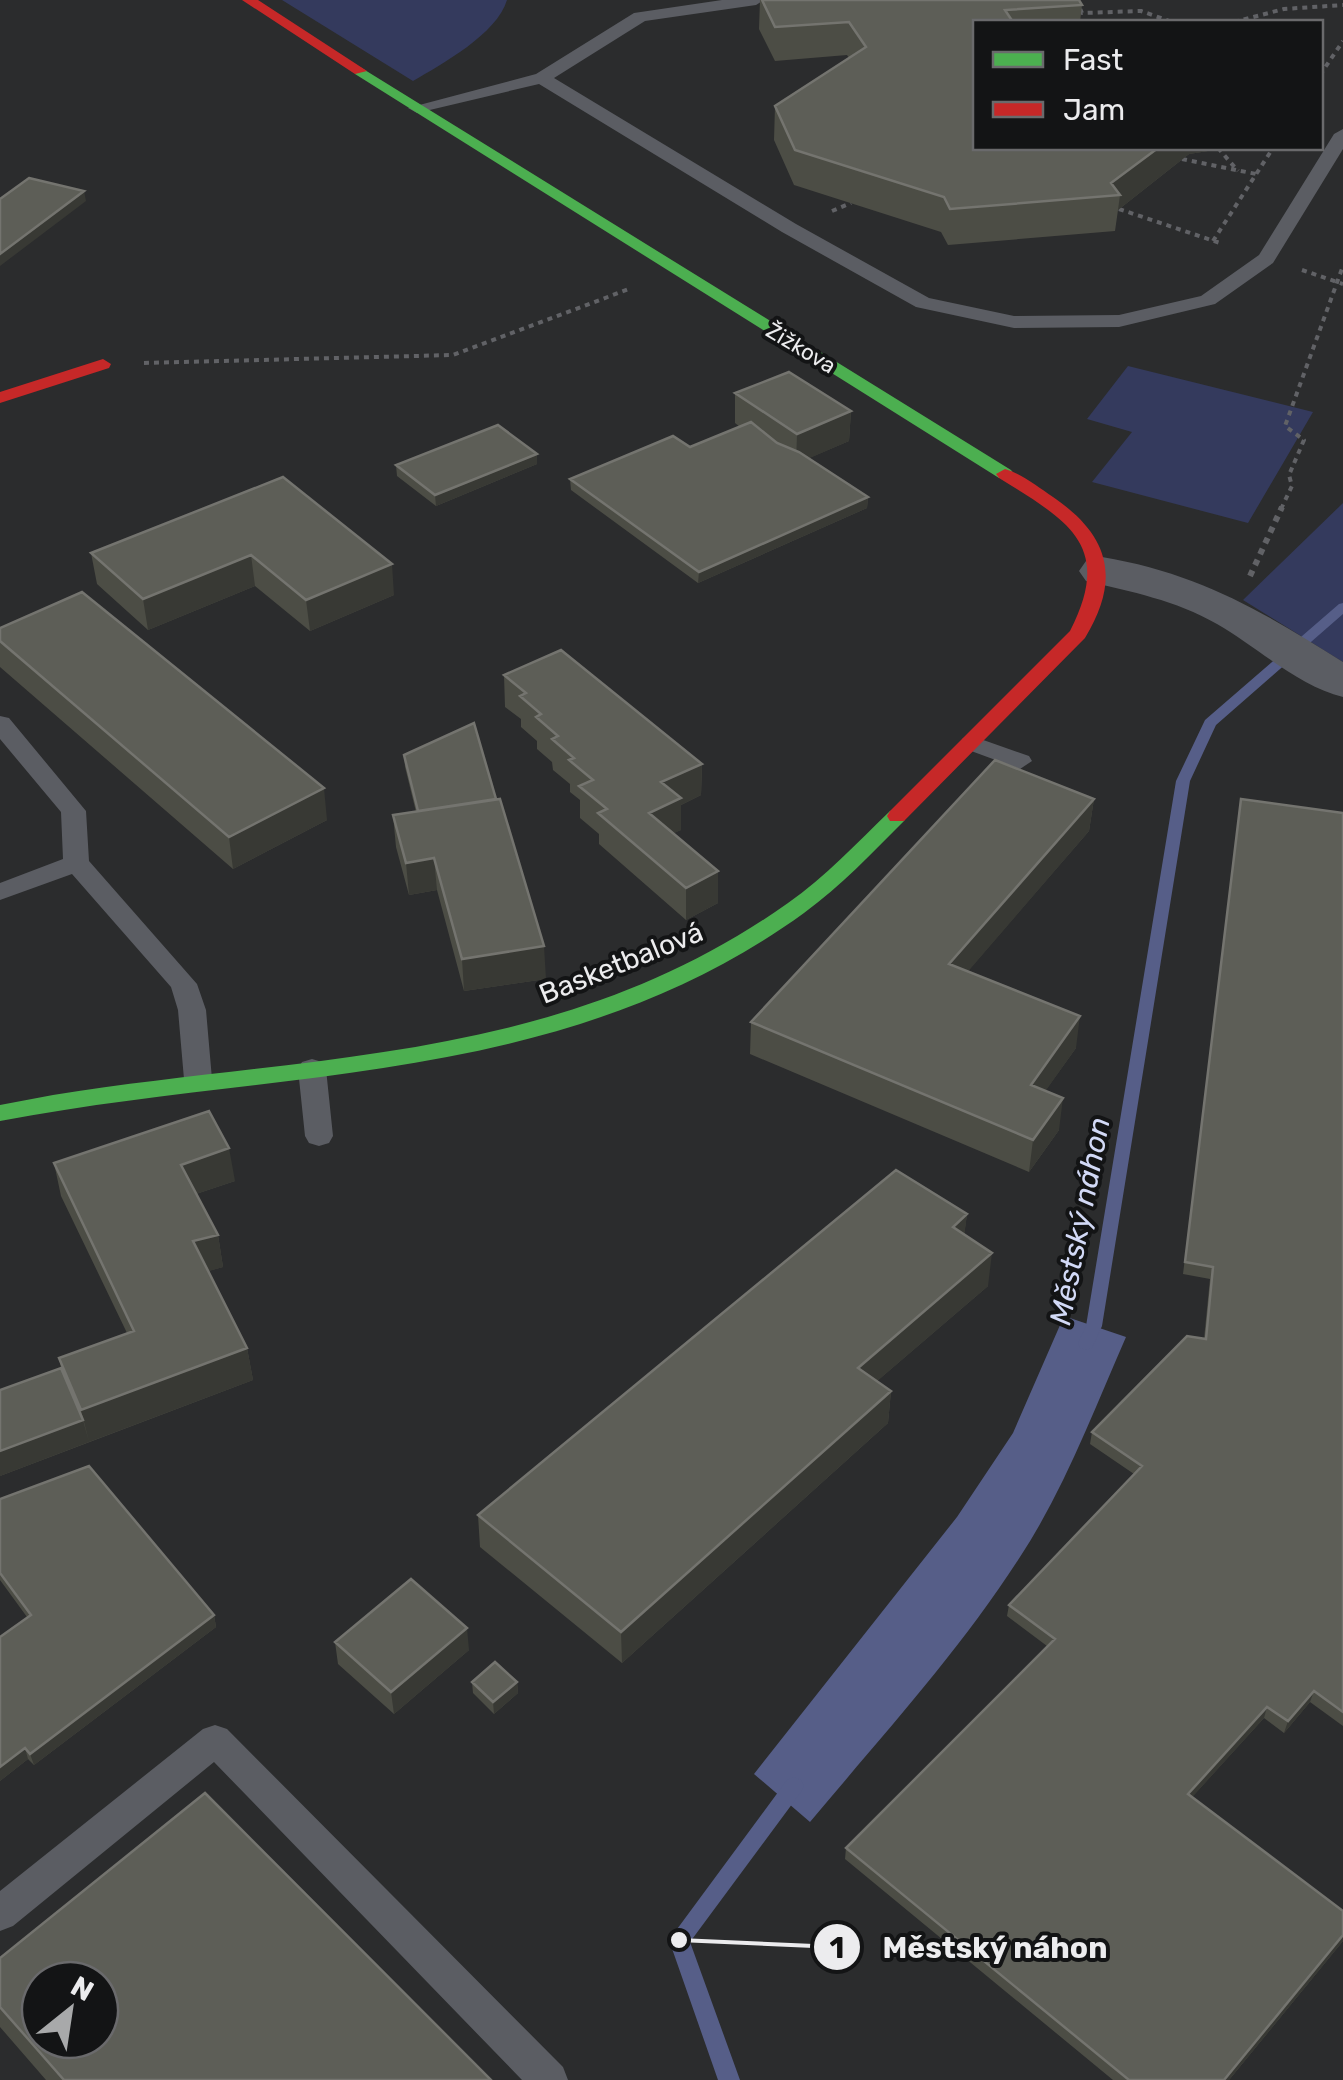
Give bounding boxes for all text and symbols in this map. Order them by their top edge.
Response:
legend [973,20,1323,150]
text: Fast [1063,42,1123,78]
text: Jam [1063,92,1125,128]
street label: Žižkova [761,317,841,379]
street label: Basketbalová [534,915,708,1011]
water label: Městský náhon [1042,1114,1118,1328]
callout: Městský náhon [812,1917,1128,1977]
text: 1 [830,1930,844,1966]
text: Městský náhon [883,1930,1107,1966]
north arrow [20,1960,120,2060]
text: N [65,1969,99,2008]

